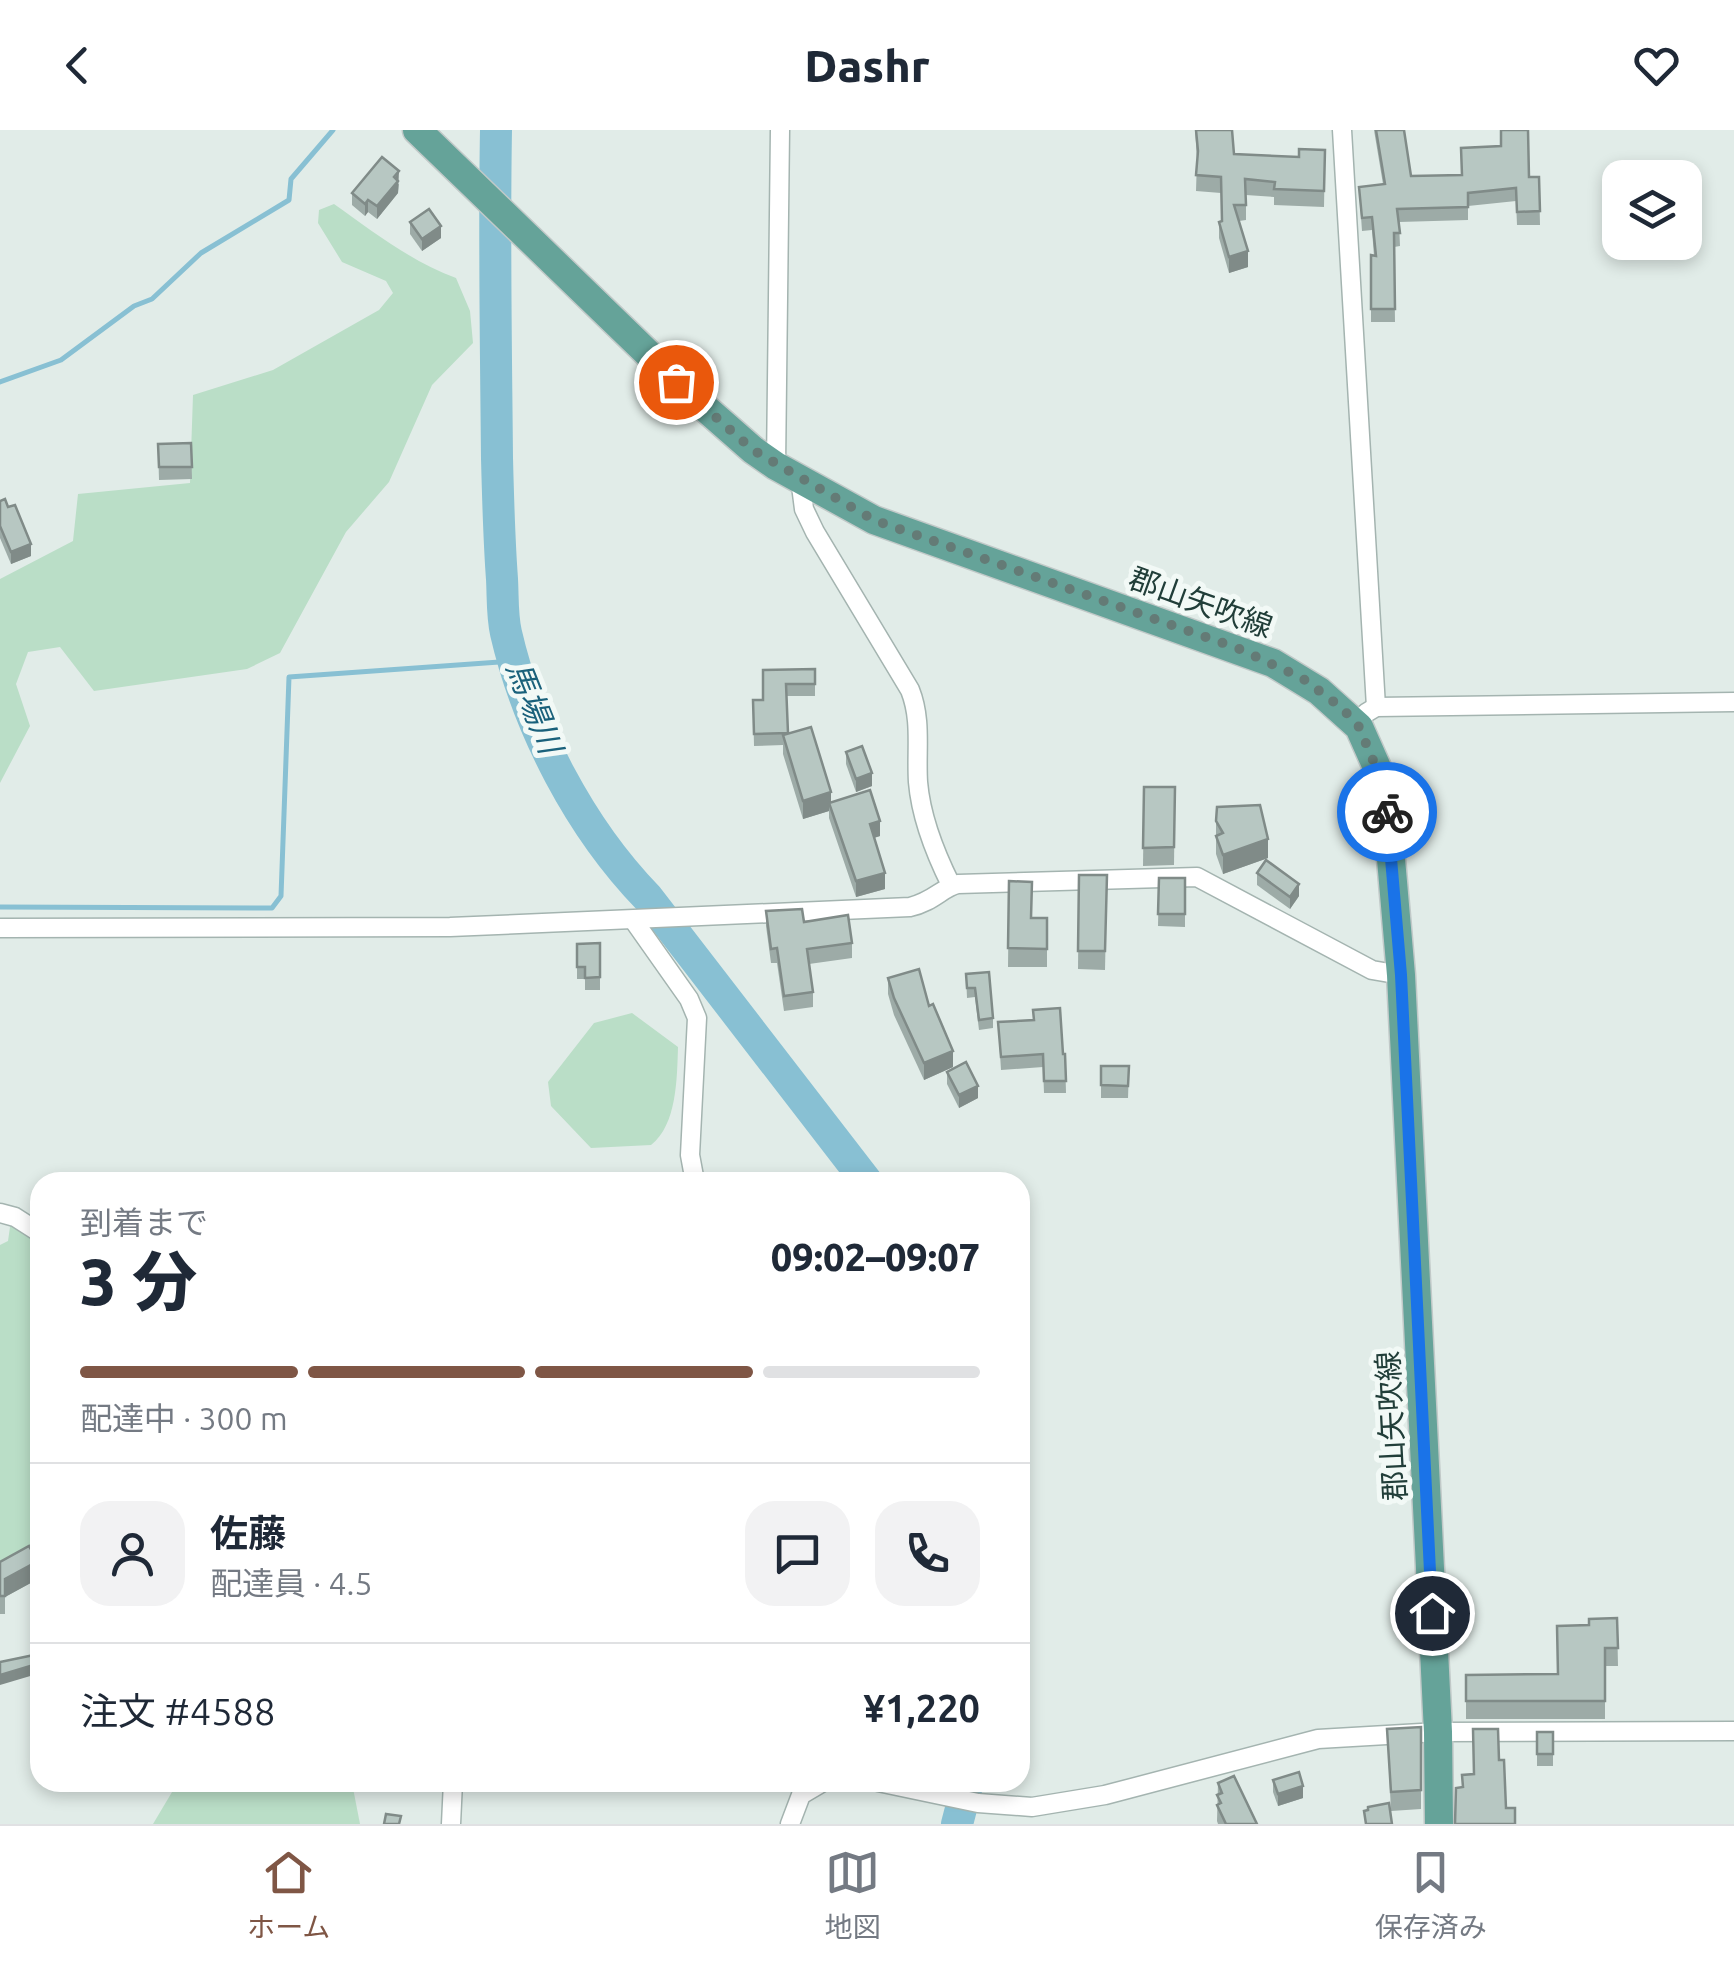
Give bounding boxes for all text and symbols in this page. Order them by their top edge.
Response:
icon: back [50,38,105,93]
icon: heart [1629,38,1684,93]
text: Dashr [804,40,930,91]
map controls [1602,160,1702,260]
button: layers [1602,160,1702,260]
pin [634,340,719,425]
icon: bag [649,355,704,410]
street label: 郡山矢吹線 [1125,560,1277,644]
water label: 馬場川 [500,656,571,761]
courier [1337,762,1437,862]
icon: bike [1360,785,1415,840]
text: 到着まで [80,1204,208,1240]
text: 09:02–09:07 [771,1236,980,1278]
text: 3 分 [80,1244,197,1317]
street label: 郡山矢吹線 [1370,1350,1412,1502]
text: 配達中 · 300 m [80,1400,288,1436]
button: person [80,1501,185,1606]
button: chat [745,1501,850,1606]
button: phone [875,1501,980,1606]
text: 佐藤 [210,1512,286,1554]
text: 配達員 · 4.5 [210,1565,373,1601]
pin [1390,1571,1475,1656]
icon: home [1405,1586,1460,1641]
text: ¥1,220 [863,1687,980,1729]
text: 注文 #4588 [80,1690,275,1732]
tab: ホーム [247,1845,330,1945]
tab: 地図 [825,1845,881,1945]
tab: 保存済み [1375,1845,1487,1945]

